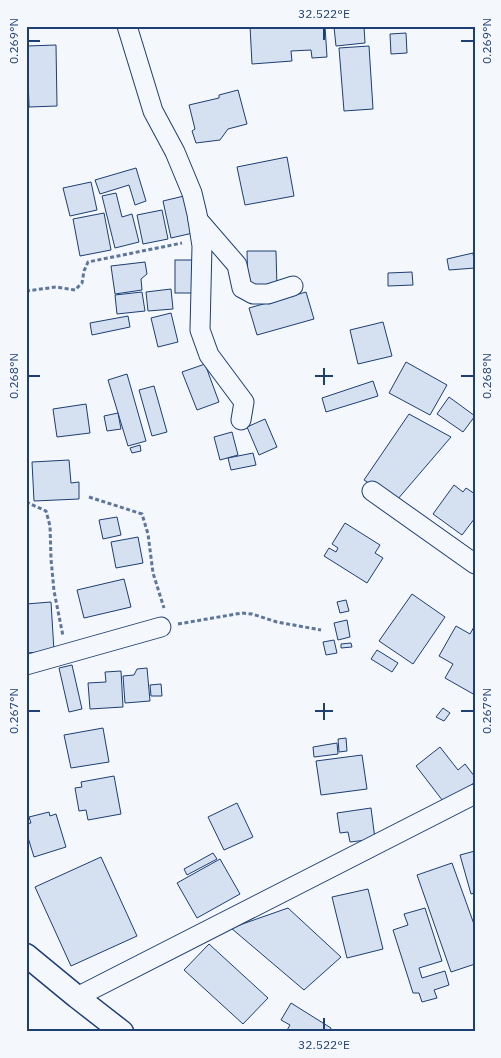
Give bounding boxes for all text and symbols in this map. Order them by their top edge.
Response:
text: 32.522°E [298,6,350,21]
text: 0.269°N [6,18,21,64]
text: 0.269°N [479,18,494,64]
text: 0.268°N [6,353,21,399]
text: 0.268°N [479,353,494,399]
text: 0.267°N [6,688,21,734]
text: 0.267°N [479,688,494,734]
text: 32.522°E [298,1037,350,1052]

